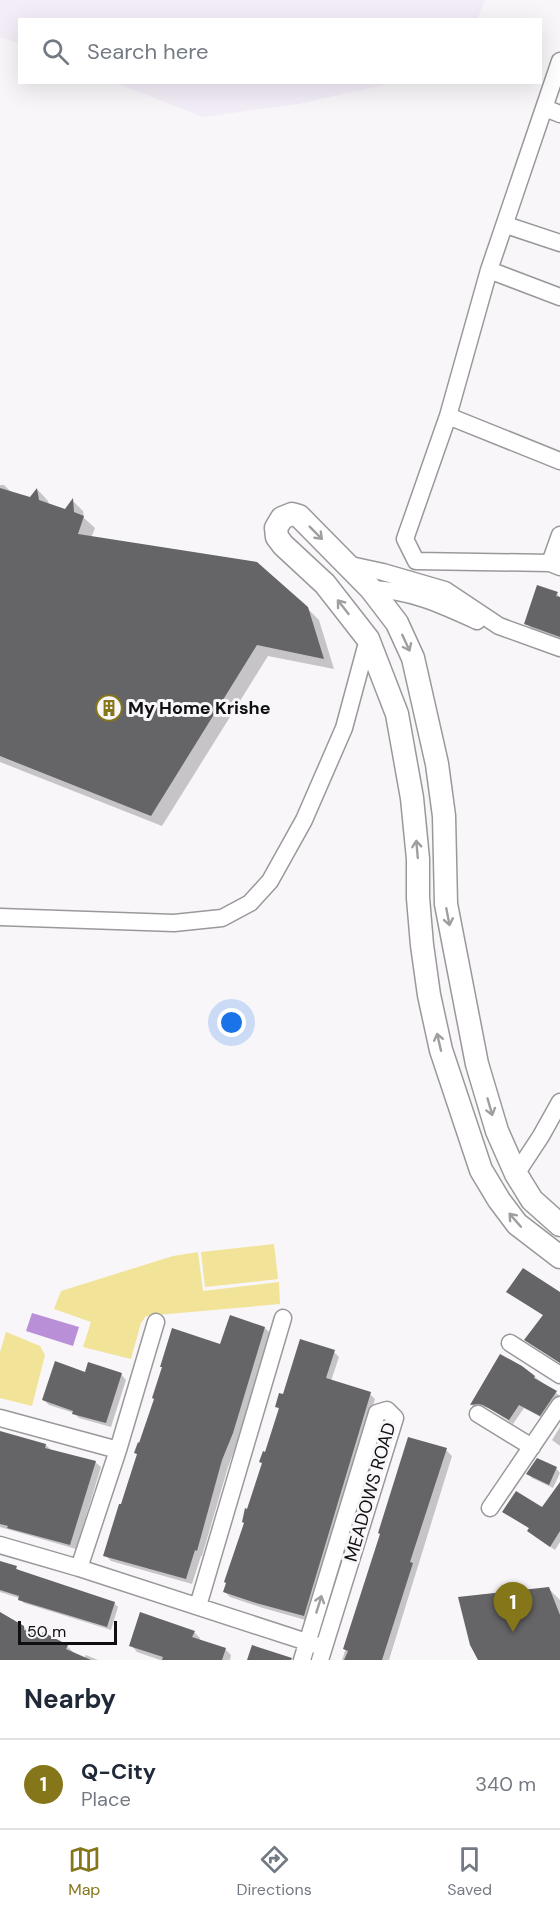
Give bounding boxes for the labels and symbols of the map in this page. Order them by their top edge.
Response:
one-way arrow [309,526,324,540]
one-way arrow [336,599,349,615]
one-way arrow [401,633,413,651]
building icon: My Home Krishe [94,693,124,723]
place label: My Home Krishe [128,696,271,720]
one-way arrow [411,840,422,860]
one-way arrow [443,907,455,926]
your location [217,1008,246,1037]
one-way arrow [433,1033,445,1052]
one-way arrow [485,1097,496,1116]
one-way arrow [508,1213,522,1228]
street label: MEADOWS ROAD [339,1420,401,1564]
pin: 1 [494,1582,532,1632]
one-way arrow [314,1595,325,1614]
scale bar [18,1618,117,1646]

